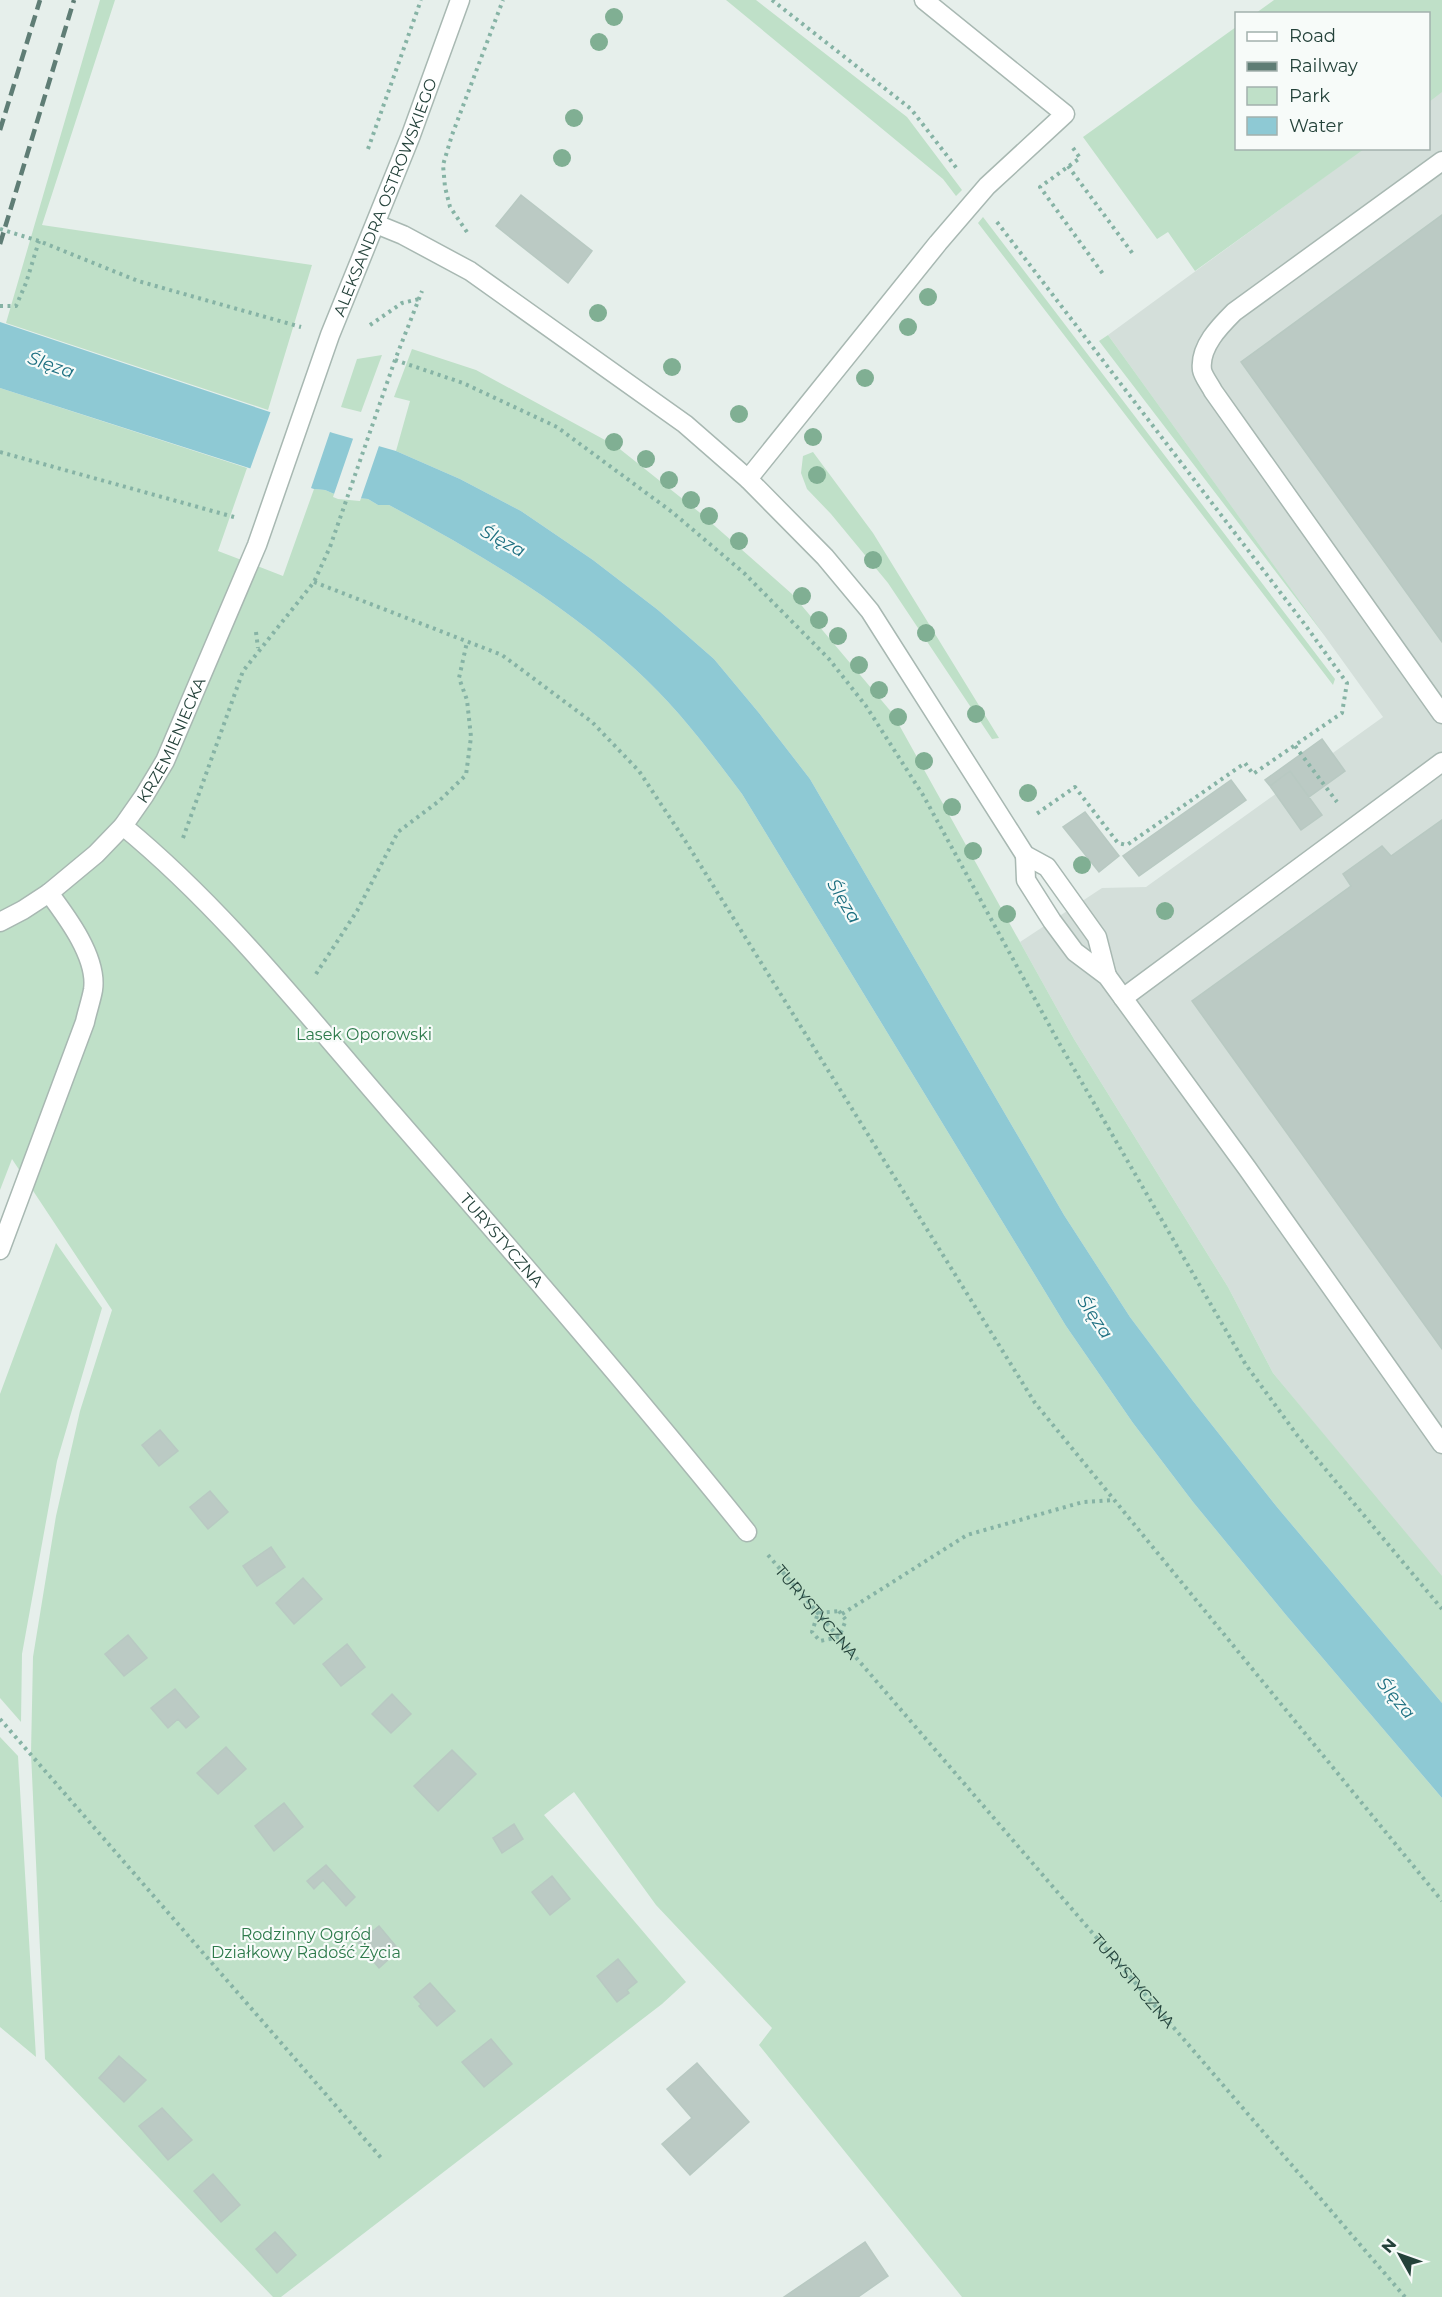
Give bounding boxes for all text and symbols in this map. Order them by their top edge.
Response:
legend [1235,12,1430,150]
text: Road [1289,25,1336,47]
text: Railway [1289,55,1358,77]
street label: ALEKSANDRA OSTROWSKIEGO [329,75,440,319]
text: Park [1289,85,1330,107]
text: Water [1289,115,1344,137]
water label: Ślęza [25,347,77,383]
water label: Ślęza [477,520,529,562]
street label: KRZEMIENIECKA [133,674,209,807]
water label: Ślęza [822,875,866,927]
park label: Lasek Oporowski [296,1025,432,1044]
street label: TURYSTYCZNA [456,1189,548,1291]
water label: Ślęza [1072,1291,1118,1343]
street label: TURYSTYCZNA [771,1561,863,1663]
water label: Ślęza [1372,1673,1420,1723]
park label: Rodzinny Ogród Działkowy Radość Życia [211,1925,401,1962]
street label: TURYSTYCZNA [1088,1930,1179,2032]
north arrow [1370,2225,1430,2285]
text: N [1377,2235,1400,2257]

